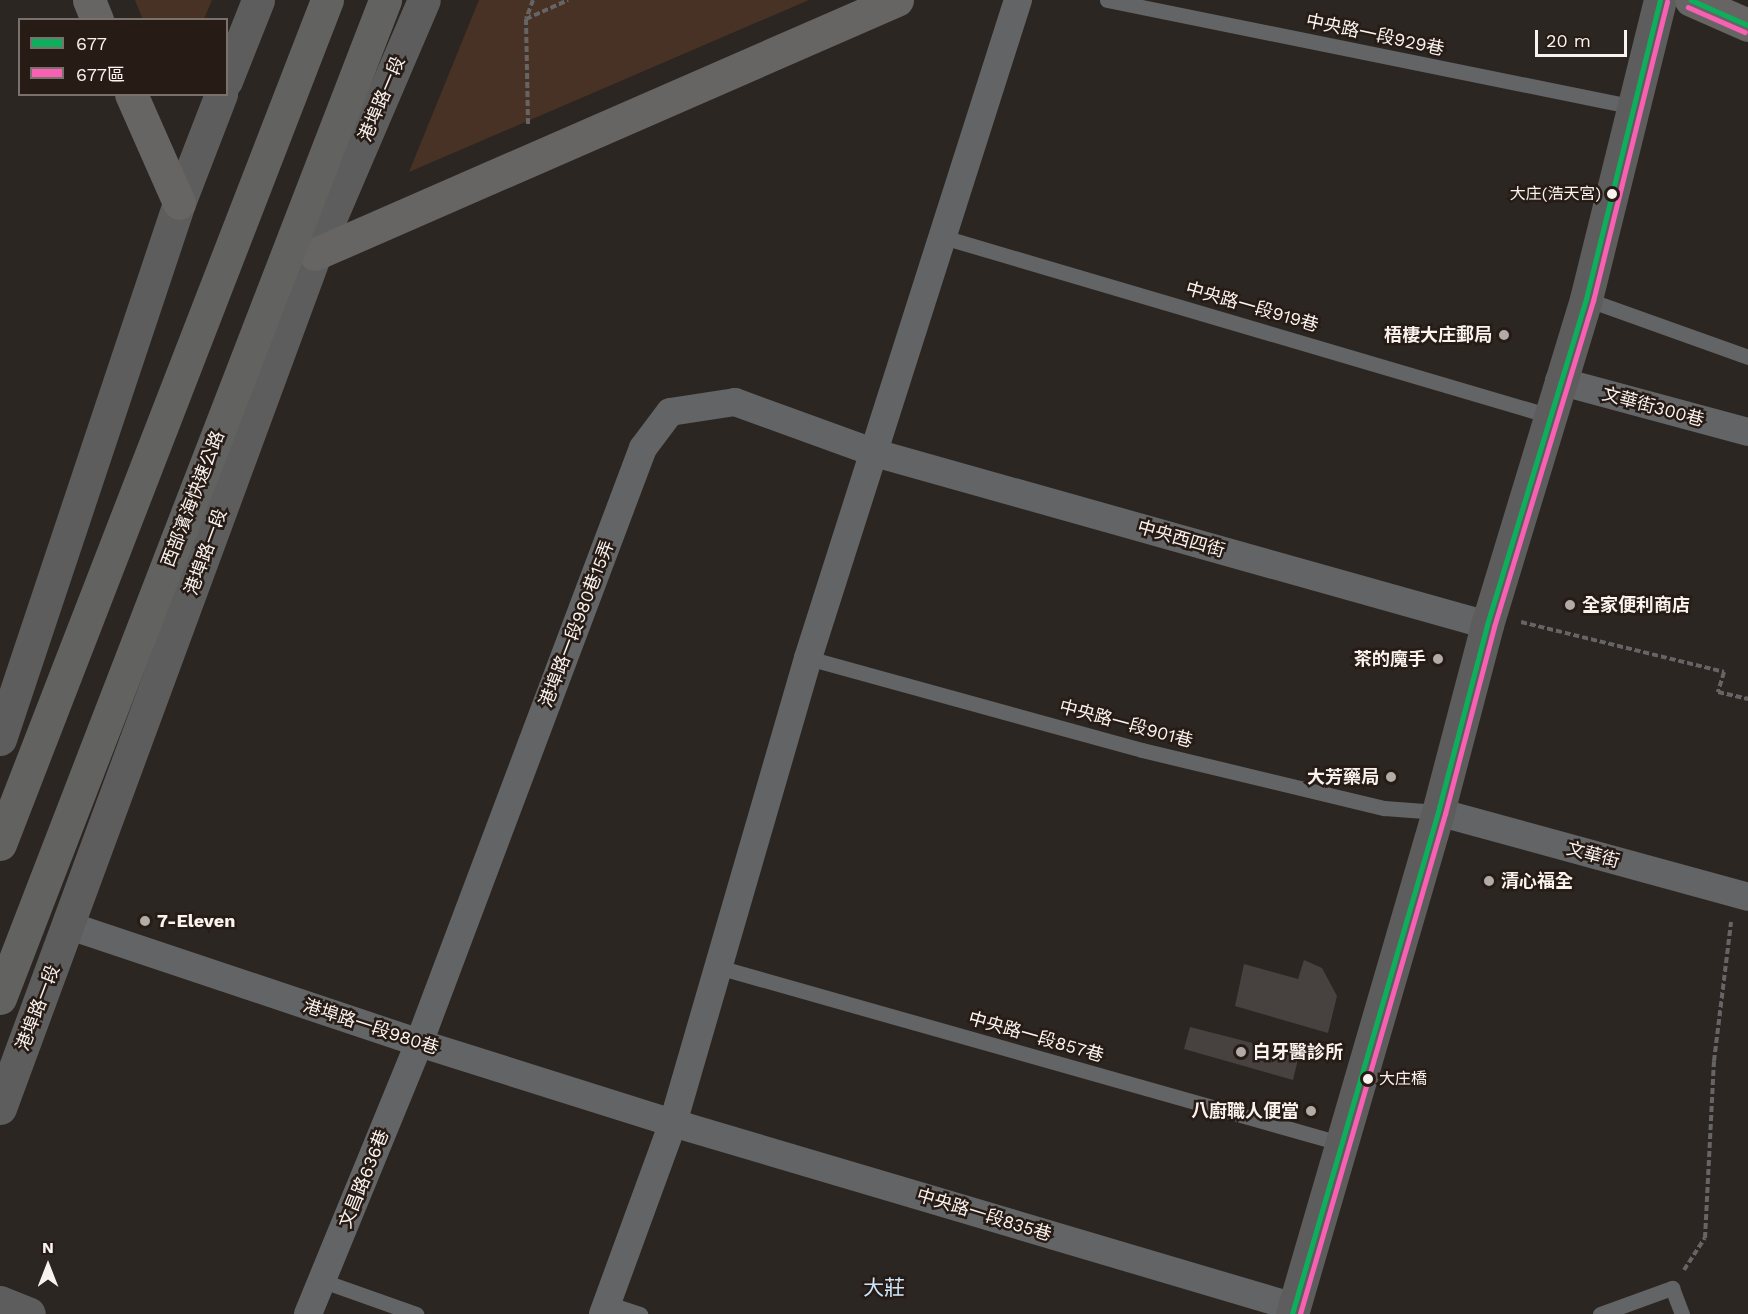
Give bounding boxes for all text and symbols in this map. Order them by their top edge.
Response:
street label: 中央路一段929巷 [1304,10,1446,60]
legend [18,18,228,96]
scale bar [1538,18,1630,56]
text: 20 m [1546,30,1591,51]
text: 677 [76,33,107,54]
street label: 港埠路一段 [354,53,410,145]
text: 677區 [76,64,125,85]
place label: 大庄(浩天宮) [1510,184,1601,204]
marker: 大庄(浩天宮) [1606,188,1618,200]
street label: 中央路一段919巷 [1183,278,1321,336]
place label: 梧棲大庄郵局 [1384,324,1492,346]
marker: 梧棲大庄郵局 [1497,328,1511,342]
street label: 文華街300巷 [1600,383,1706,431]
street label: 西部濱海快速公路 [157,428,229,570]
street label: 港埠路一段 [180,506,232,598]
street label: 中央西四街 [1135,516,1227,562]
street label: 港埠路一段980巷15弄 [535,538,619,710]
place label: 全家便利商店 [1582,594,1690,616]
marker: 全家便利商店 [1563,598,1577,612]
place label: 茶的魔手 [1354,648,1426,670]
marker: 茶的魔手 [1431,652,1445,666]
street label: 中央路一段901巷 [1057,696,1195,752]
place label: 大芳藥局 [1307,766,1379,788]
marker: 大芳藥局 [1384,770,1398,784]
street label: 文華街 [1564,838,1622,872]
place label: 清心福全 [1501,870,1573,892]
marker: 清心福全 [1482,874,1496,888]
place label: 7-Eleven [157,910,235,932]
marker: 7-Eleven [138,914,152,928]
street label: 港埠路一段 [12,962,64,1054]
street label: 港埠路一段980巷 [300,995,442,1059]
street label: 中央路一段857巷 [966,1007,1106,1067]
place label: 白牙醫診所 [1253,1041,1343,1063]
marker: 白牙醫診所 [1234,1045,1248,1059]
place label: 大庄橋 [1379,1069,1427,1089]
marker: 大庄橋 [1362,1073,1374,1085]
place label: 八廚職人便當 [1191,1100,1299,1122]
marker: 八廚職人便當 [1304,1104,1318,1118]
street label: 文昌路636巷 [334,1127,394,1231]
street label: 中央路一段835巷 [914,1184,1054,1246]
north arrow [18,1236,78,1296]
text: N [42,1238,54,1257]
district label: 大莊 [863,1275,905,1301]

